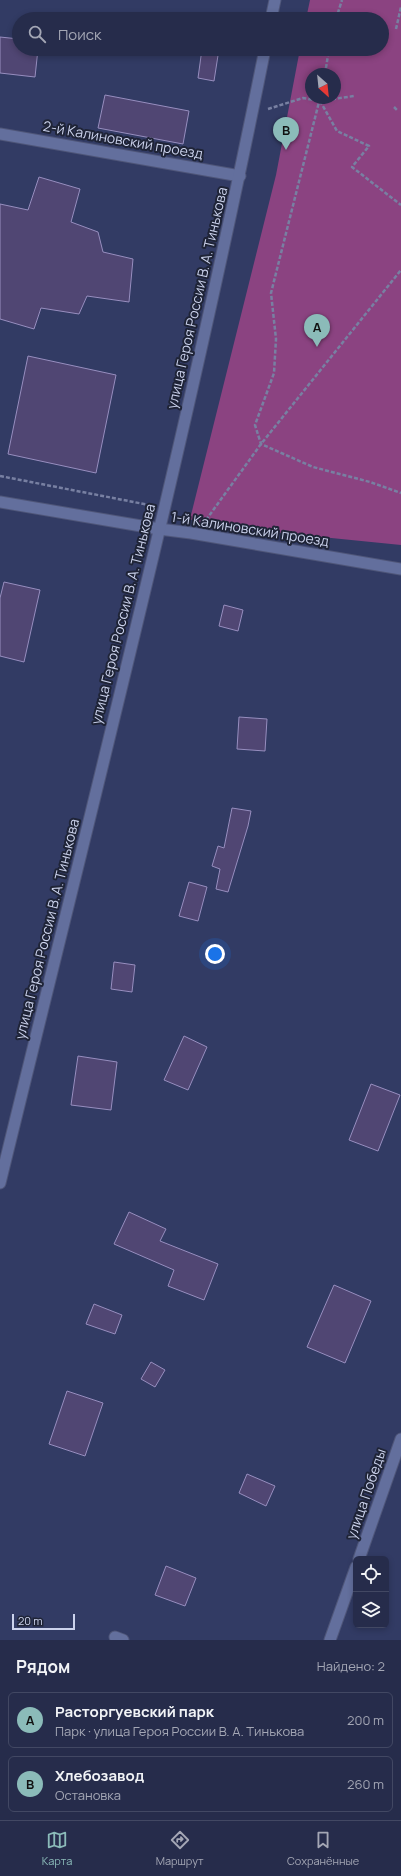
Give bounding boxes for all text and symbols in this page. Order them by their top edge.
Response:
search box [12,12,389,56]
icon: search [26,23,48,45]
text: Поиск [58,24,102,45]
north arrow [305,68,341,104]
street label: 2-й Калиновский проезд [42,116,205,163]
pin: B [273,117,299,150]
street label: улица Героя России В. А. Тинькова [162,185,231,411]
pin: A [304,314,330,347]
street label: улица Героя России В. А. Тинькова [86,501,159,726]
street label: 1-й Калиновский проезд [170,507,330,550]
street label: улица Героя России В. А. Тинькова [10,816,83,1041]
your location [205,944,225,964]
street label: улица Победы [341,1446,390,1542]
map controls [353,1556,389,1628]
button: locate [353,1556,389,1592]
button: layers [353,1592,389,1628]
scale bar [12,1612,75,1631]
text: 20 m [18,1613,43,1628]
text: Рядом [16,1655,70,1678]
text: Найдено: 2 [317,1657,385,1675]
text: Расторгуевский парк [55,1701,214,1722]
text: A [26,1711,34,1729]
text: 200 m [347,1711,384,1729]
text: Парк · улица Героя России В. А. Тинькова [55,1722,304,1740]
text: Хлебозавод [55,1765,144,1786]
text: B [26,1775,34,1793]
text: 260 m [347,1775,384,1793]
text: Остановка [55,1786,121,1804]
tab: Карта [42,1829,72,1868]
tab: Маршрут [156,1829,204,1868]
tab: Сохранённые [287,1829,359,1868]

